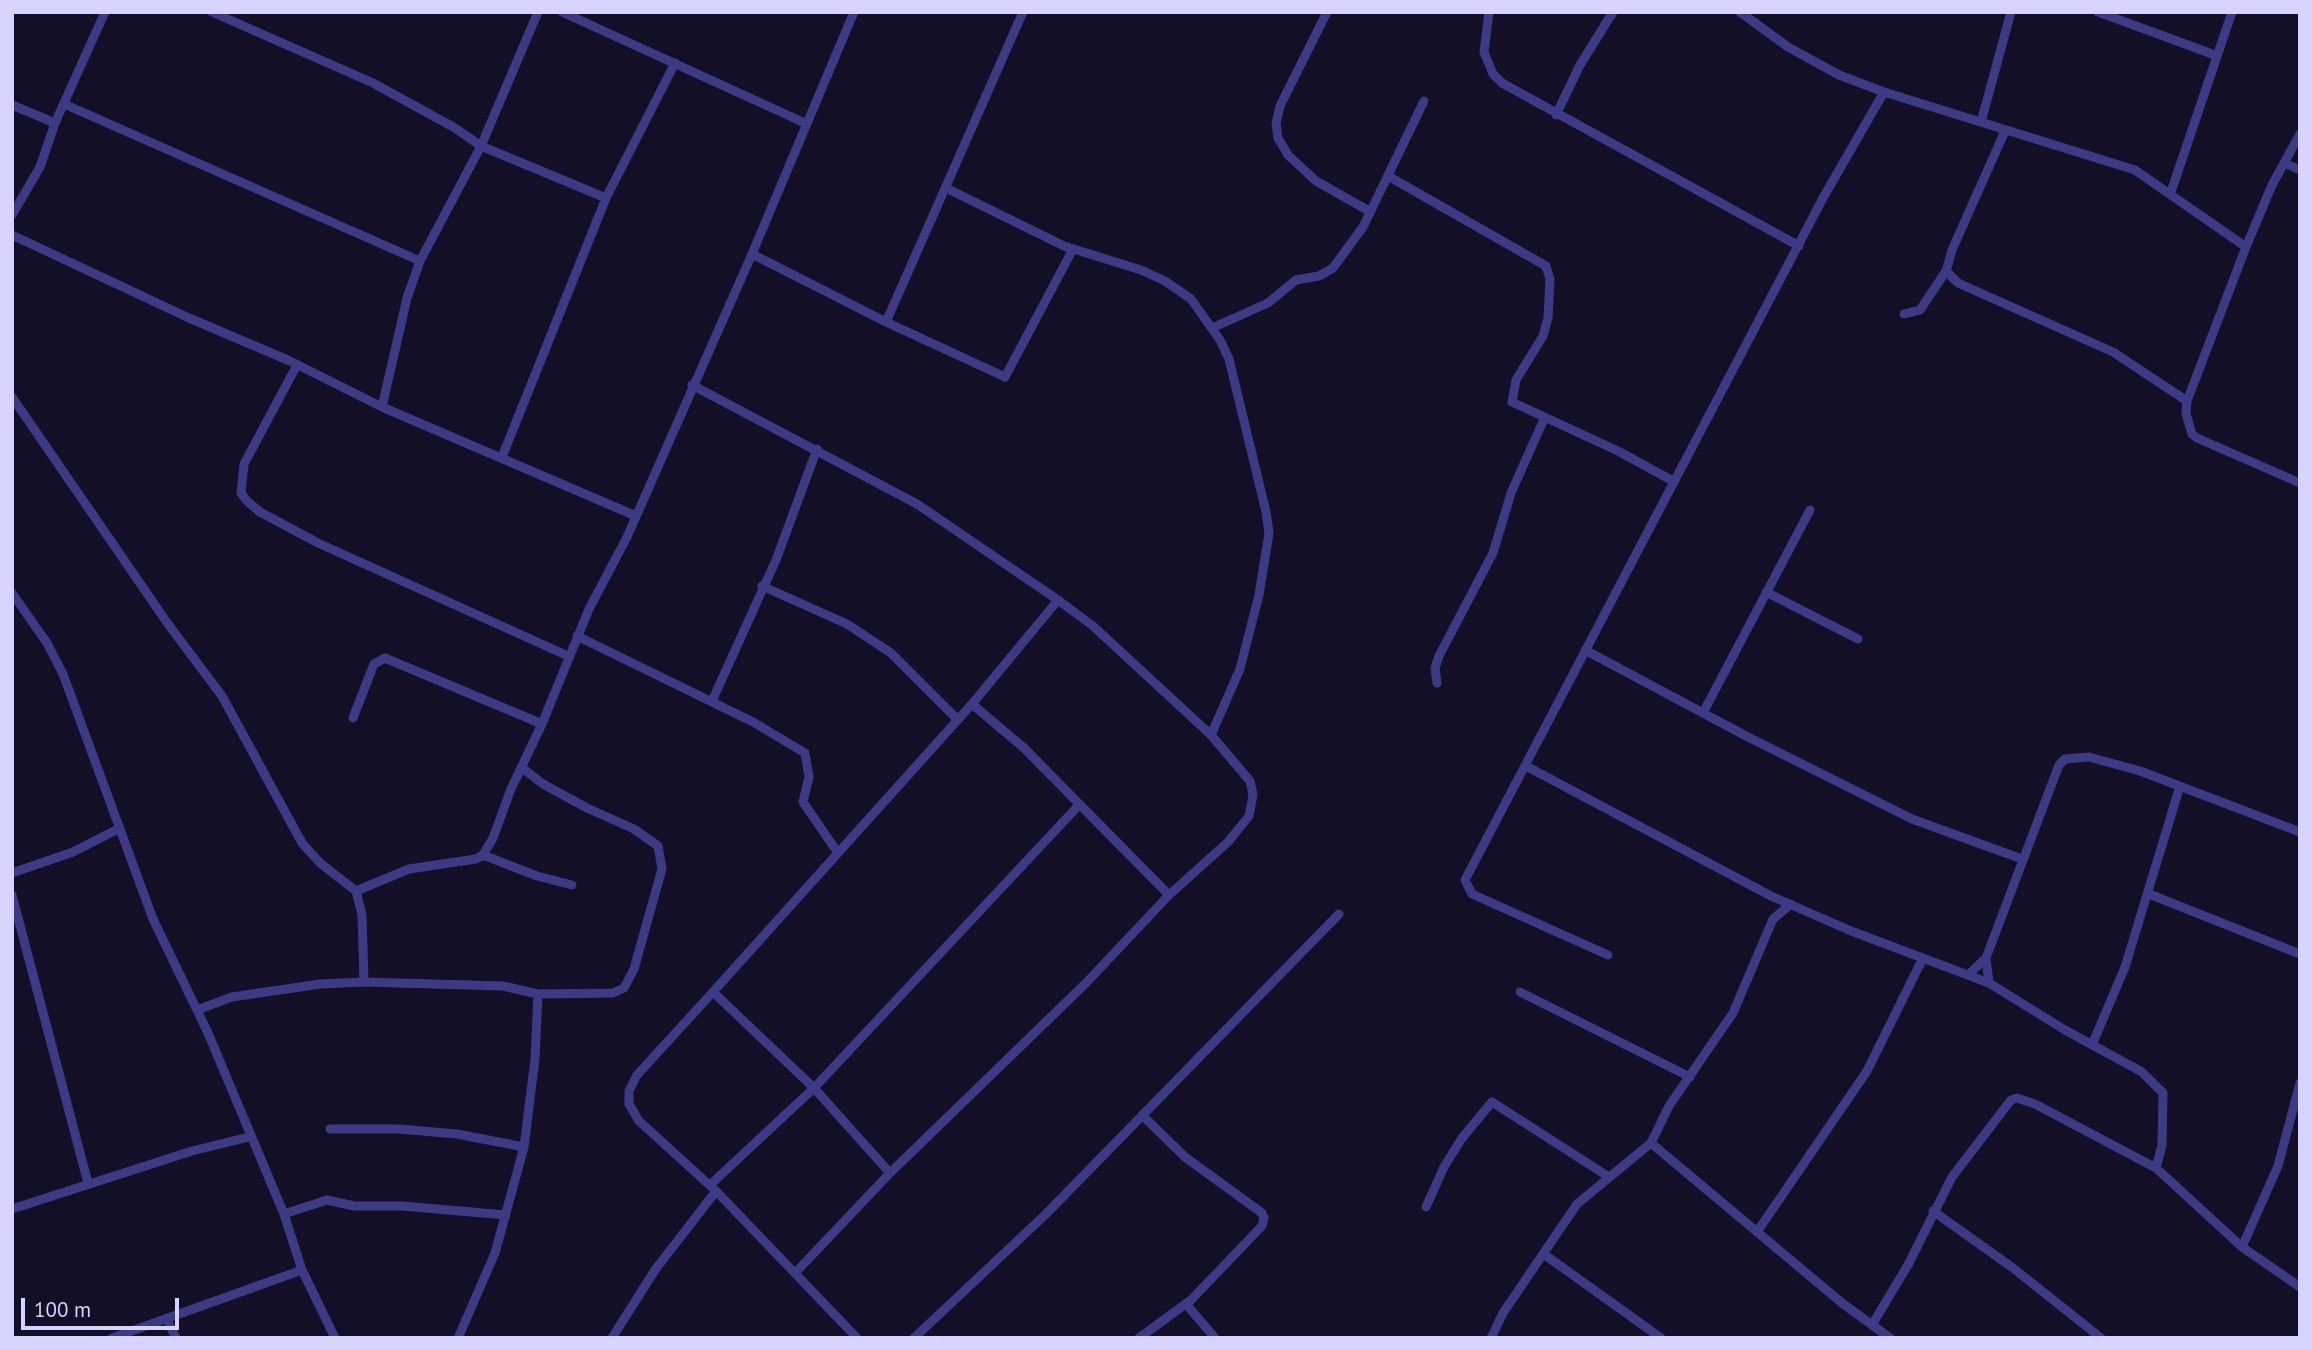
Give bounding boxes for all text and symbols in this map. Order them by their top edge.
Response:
scale bar [24,1284,182,1328]
text: 100 m [34,1296,91,1323]

